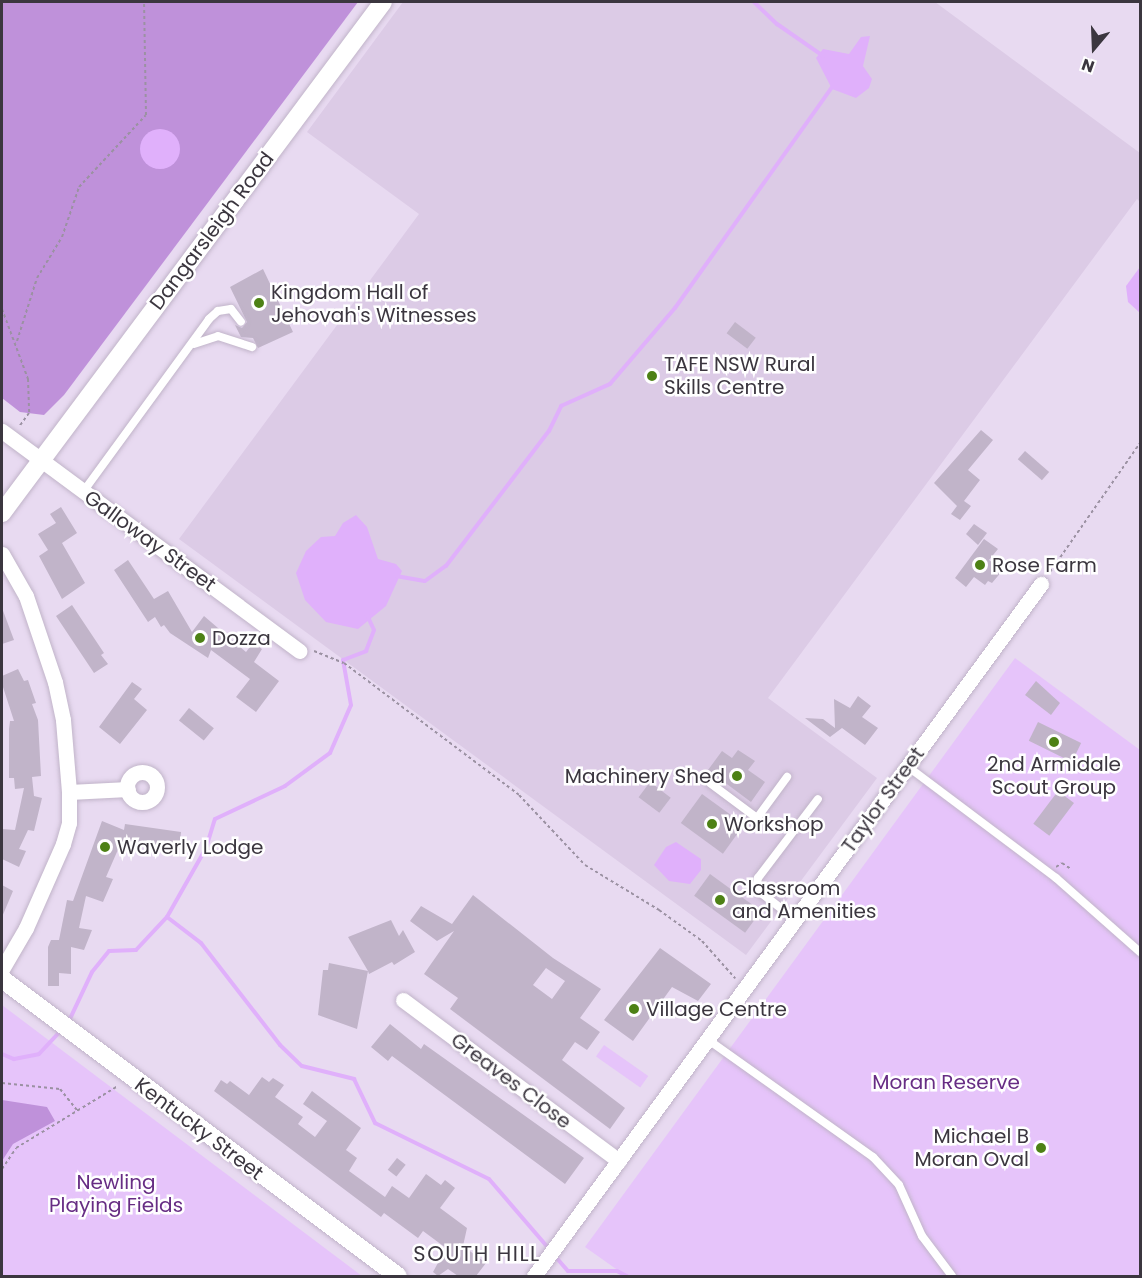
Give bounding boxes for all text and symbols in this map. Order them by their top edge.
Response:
north arrow [1064,18,1124,78]
text: N [1079,53,1097,78]
street label: Dangarsleigh Road [145,147,279,315]
place label: Kingdom Hall of Jehovah's Witnesses [271,280,477,327]
marker: Kingdom Hall of Jehovah's Witnesses [252,296,266,310]
place label: TAFE NSW Rural Skills Centre [664,352,815,399]
marker: TAFE NSW Rural Skills Centre [645,369,659,383]
street label: Galloway Street [80,485,220,597]
place label: Rose Farm [992,553,1097,577]
marker: Rose Farm [973,558,987,572]
place label: Dozza [212,626,271,650]
marker: Dozza [193,631,207,645]
marker: 2nd Armidale Scout Group [1047,735,1061,749]
street label: Taylor Street [837,743,929,857]
place label: 2nd Armidale Scout Group [987,752,1121,799]
place label: Machinery Shed [565,764,725,788]
marker: Machinery Shed [730,769,744,783]
place label: Workshop [724,812,824,836]
marker: Workshop [705,817,719,831]
place label: Waverly Lodge [117,835,264,859]
marker: Waverly Lodge [98,840,112,854]
place label: Classroom and Amenities [732,876,876,923]
marker: Classroom and Amenities [713,893,727,907]
place label: Village Centre [646,997,787,1021]
marker: Village Centre [627,1002,641,1016]
street label: Greaves Close [446,1028,576,1134]
park label: Moran Reserve [872,1070,1020,1094]
street label: Kentucky Street [130,1073,268,1185]
place label: Michael B Moran Oval [914,1124,1029,1171]
marker: Michael B Moran Oval [1034,1141,1048,1155]
park label: Newling Playing Fields [49,1171,183,1218]
district label: SOUTH HILL [413,1241,541,1267]

